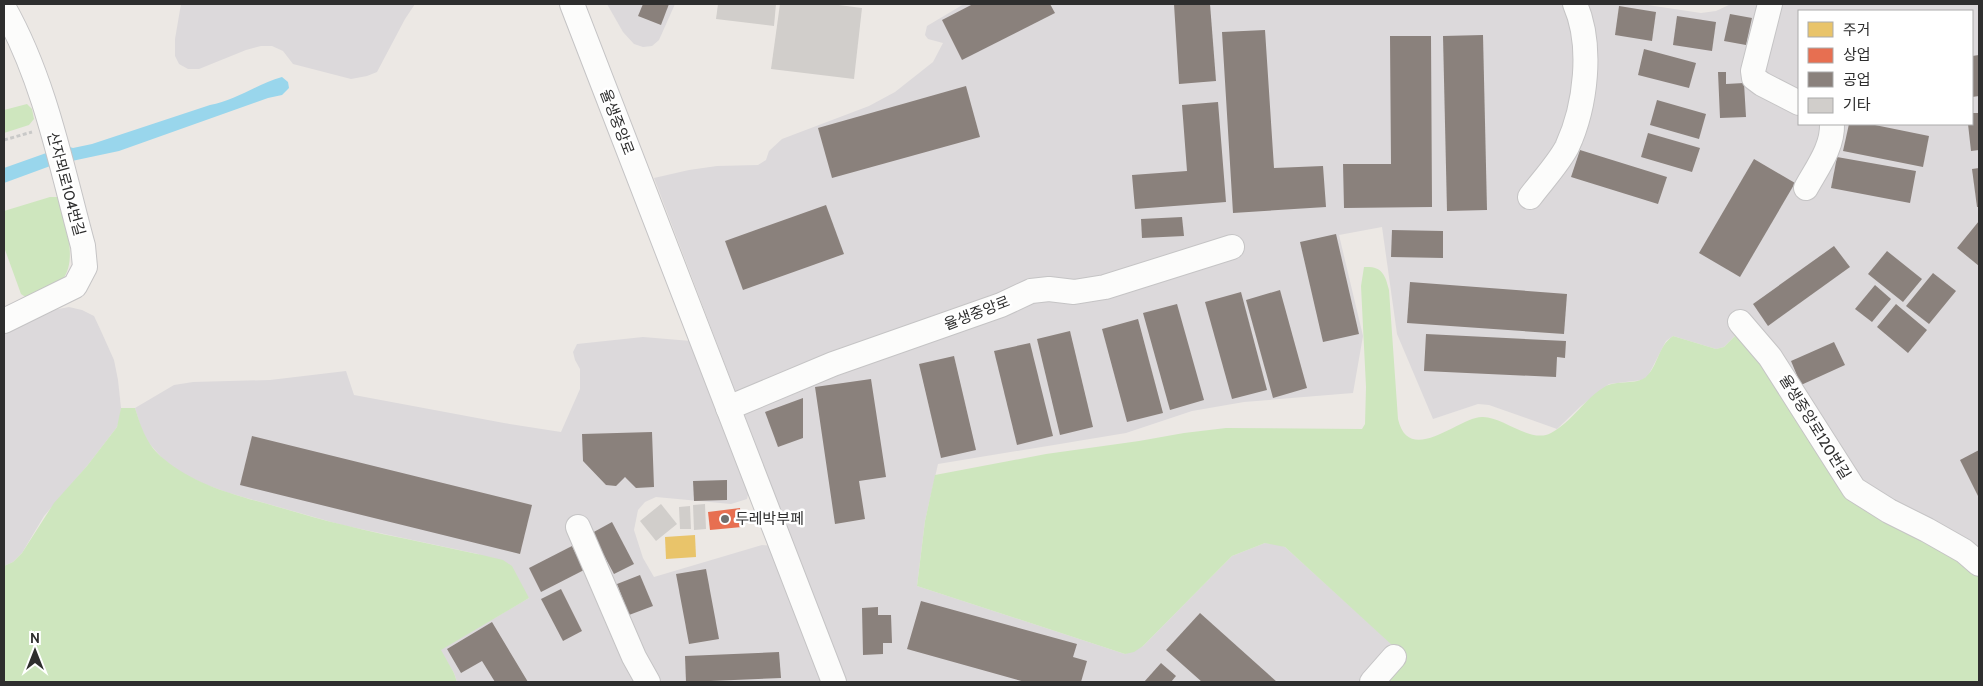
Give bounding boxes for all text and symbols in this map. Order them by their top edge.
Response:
legend [1798,10,1973,125]
text: 주거 [1843,21,1871,39]
text: 상업 [1843,46,1871,64]
text: 공업 [1843,71,1871,89]
street label: 율생중앙로 [596,87,638,157]
text: 기타 [1843,96,1871,114]
street label: 산자뫼로104번길 [43,130,89,238]
street label: 율생중앙로 [942,292,1012,334]
street label: 율생중앙로120번길 [1776,371,1854,483]
place label: 두레박부페 [735,510,804,528]
marker: 두레박부페 [719,513,731,525]
north arrow [10,626,60,676]
text: N [30,629,40,647]

